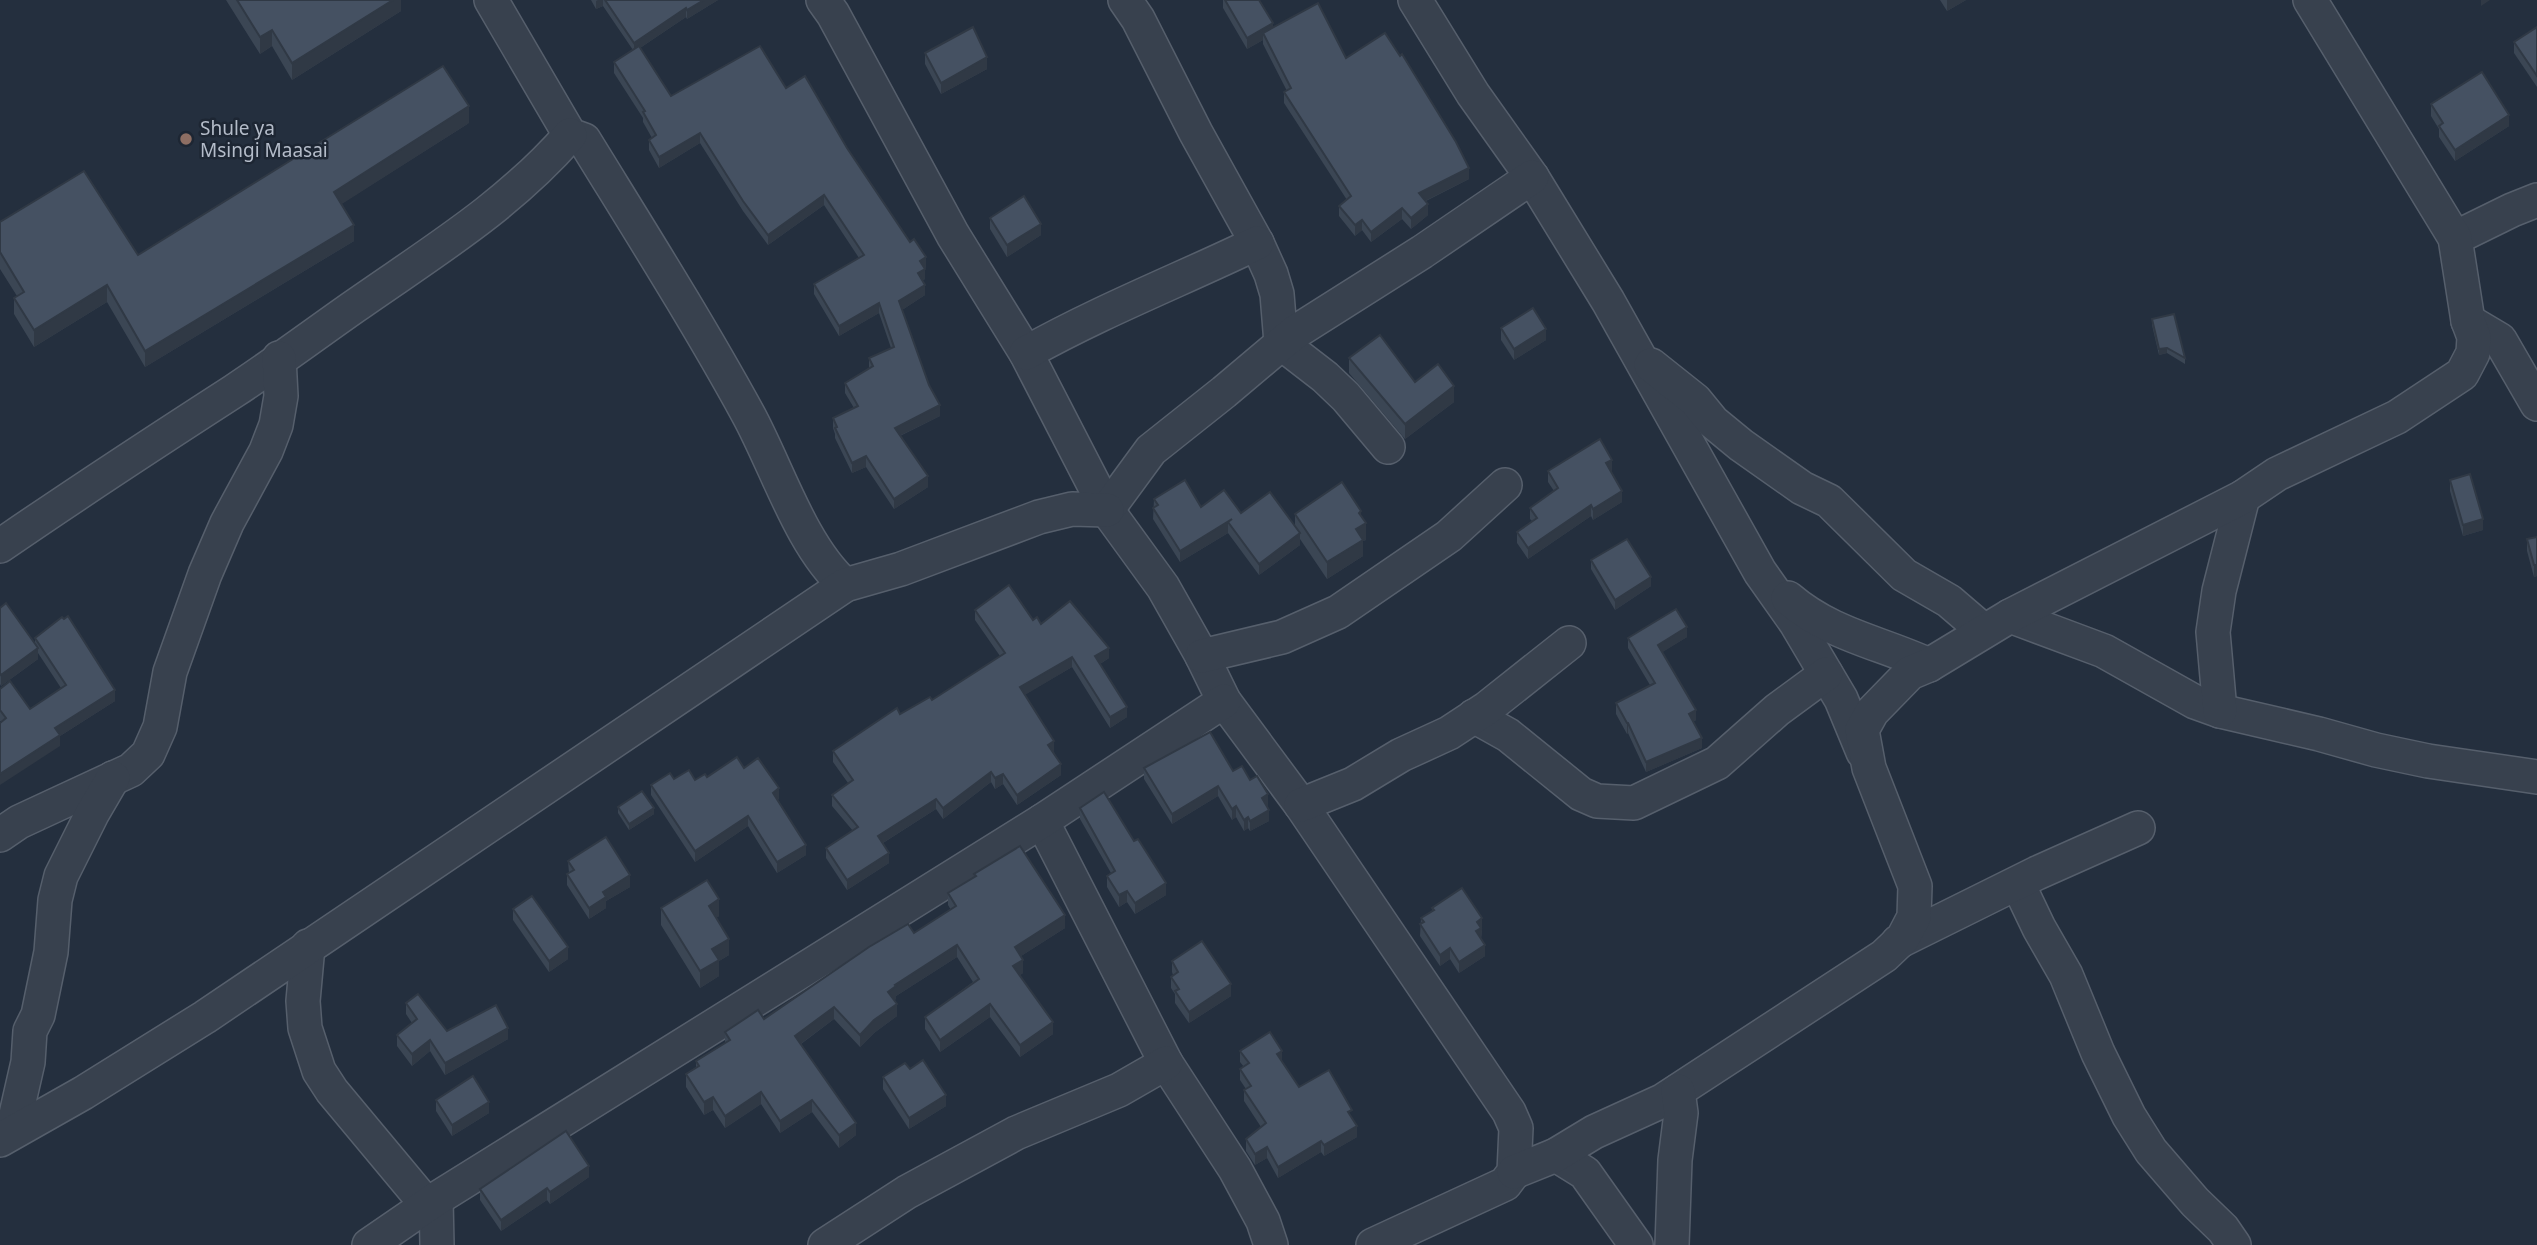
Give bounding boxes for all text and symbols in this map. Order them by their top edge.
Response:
place label: Shule ya Msingi Maasai [200,115,328,163]
marker: Shule ya Msingi Maasai [178,131,194,147]

